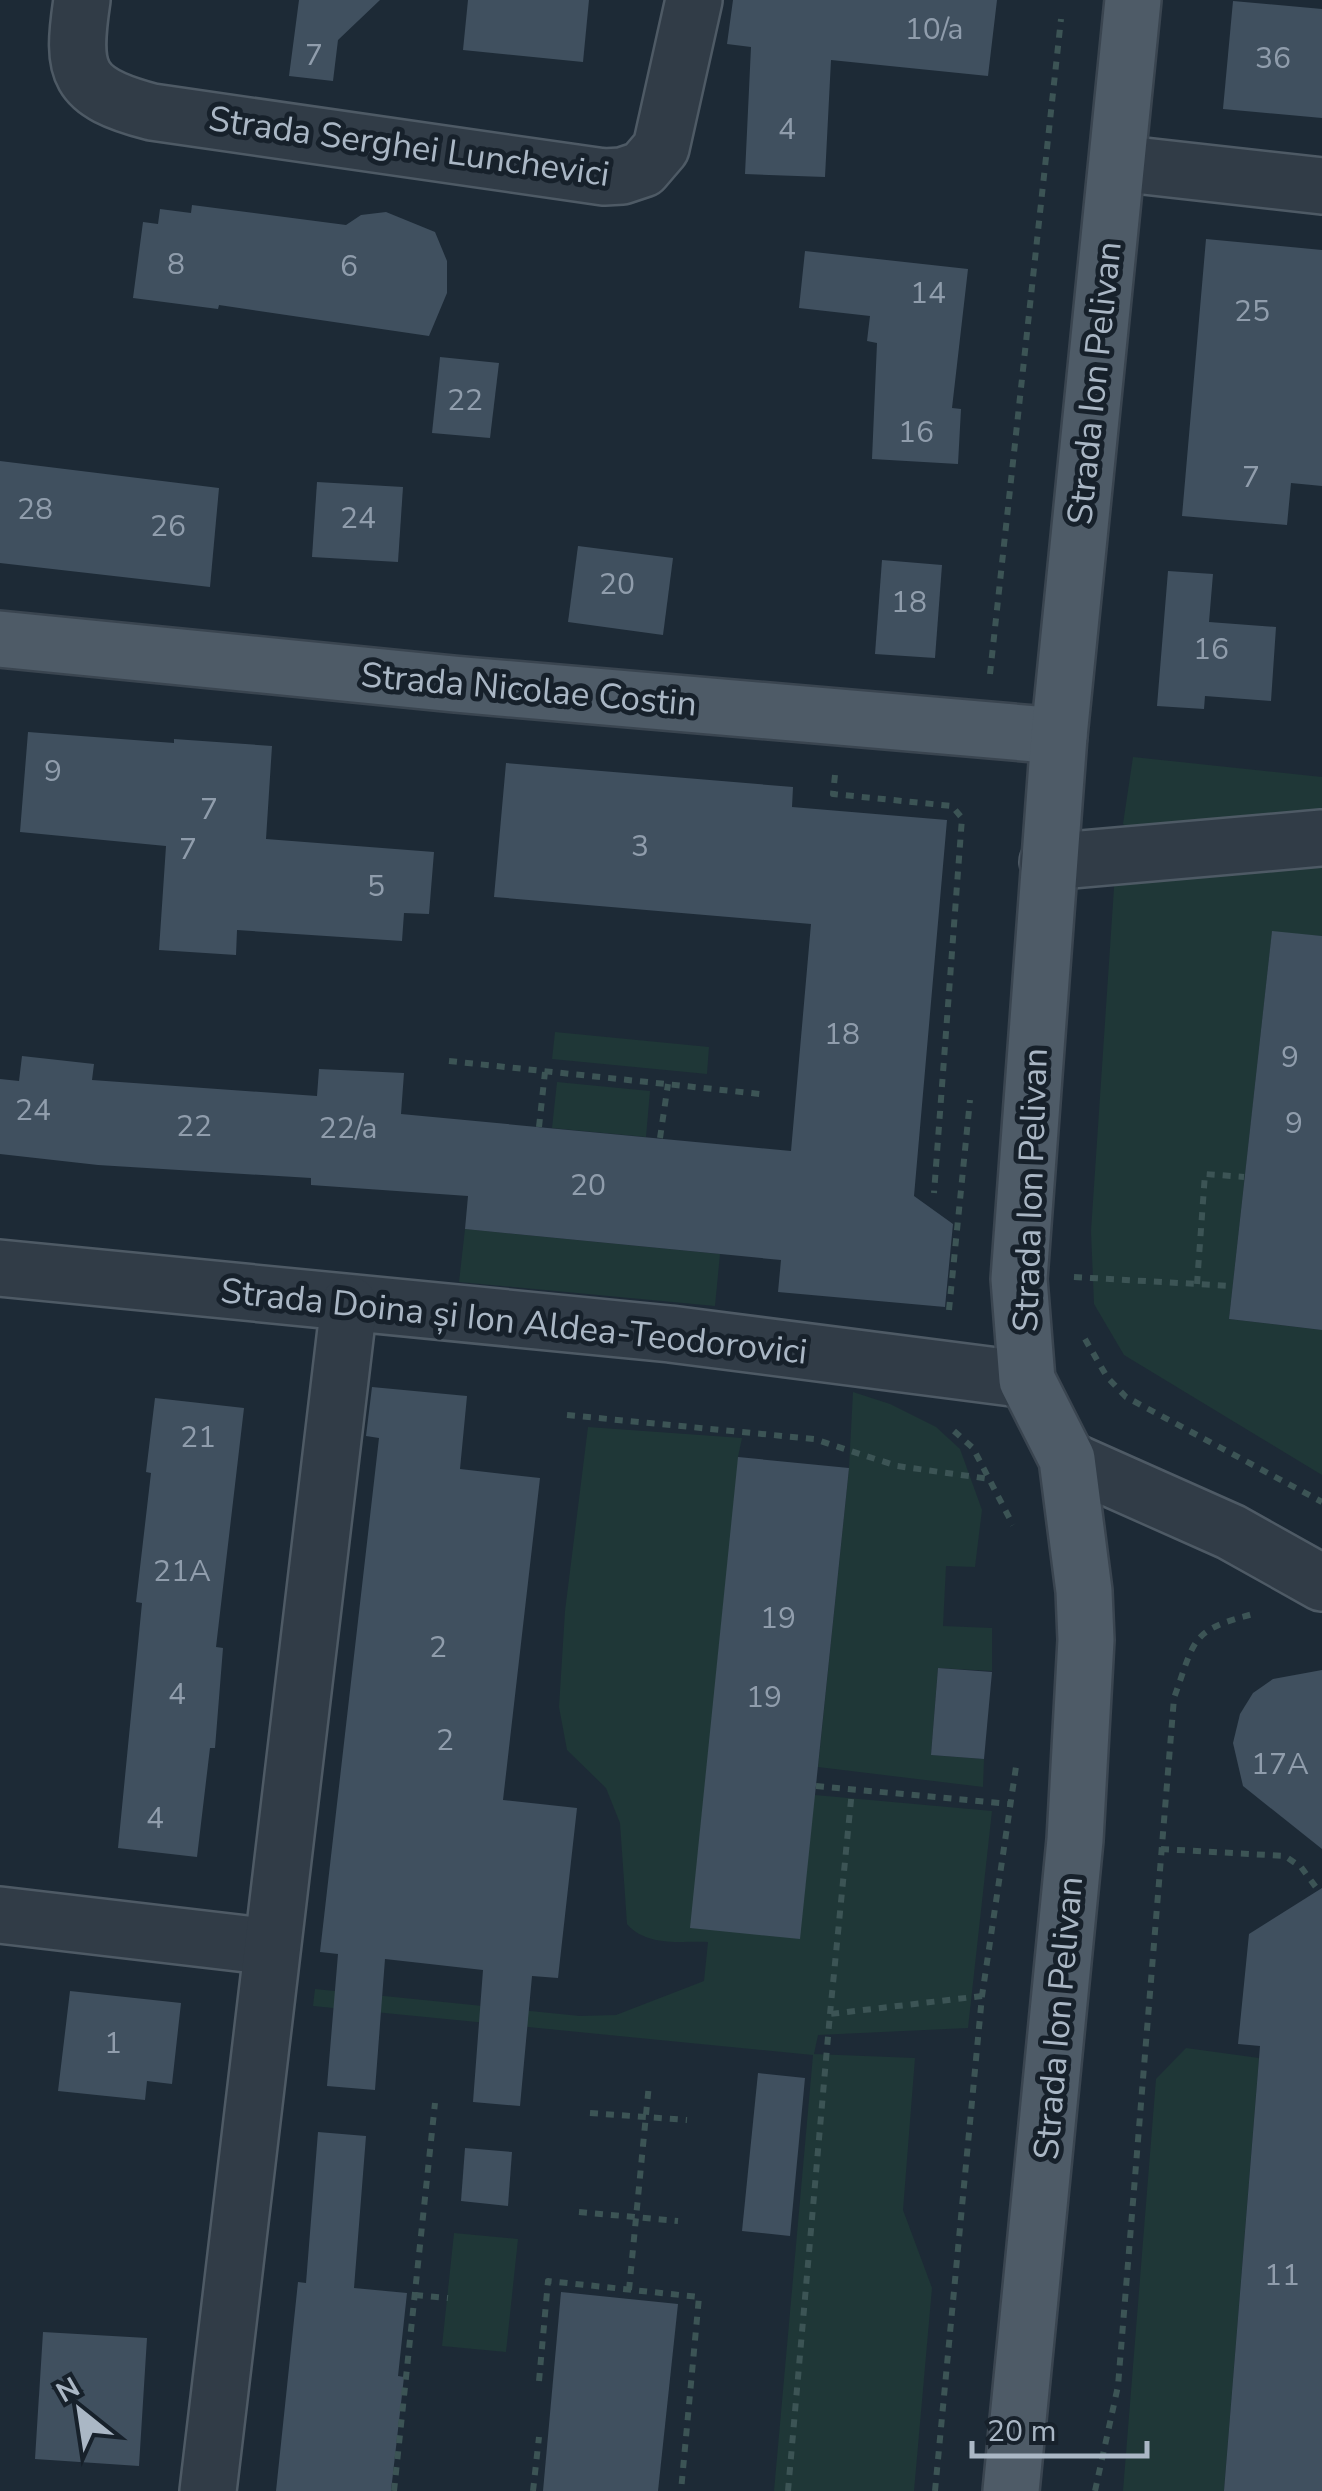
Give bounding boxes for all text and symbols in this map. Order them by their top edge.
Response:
house number: 10/a [905,9,963,50]
house number: 7 [305,35,323,76]
house number: 36 [1255,38,1291,79]
street label: Strada Serghei Lunchevici [205,95,612,198]
house number: 4 [778,109,796,150]
street label: Strada Ion Pelivan [1056,239,1133,527]
house number: 8 [167,244,185,285]
house number: 6 [340,246,358,287]
house number: 14 [910,273,946,314]
house number: 25 [1234,291,1270,332]
house number: 22 [447,380,483,421]
house number: 16 [898,412,934,453]
house number: 7 [1242,457,1260,498]
house number: 28 [17,489,53,530]
house number: 24 [340,498,376,539]
house number: 26 [150,506,186,547]
house number: 20 [599,564,635,605]
house number: 18 [891,582,927,623]
house number: 16 [1193,629,1229,670]
street label: Strada Nicolae Costin [359,651,699,728]
house number: 9 [44,751,62,792]
house number: 7 [200,789,218,830]
house number: 3 [631,826,649,867]
house number: 7 [179,829,197,870]
house number: 5 [367,866,385,907]
house number: 18 [824,1014,860,1055]
house number: 9 [1281,1037,1299,1078]
street label: Strada Ion Pelivan [1002,1047,1059,1333]
house number: 24 [15,1090,51,1131]
house number: 9 [1285,1103,1303,1144]
house number: 22 [176,1106,212,1147]
house number: 22/a [319,1108,377,1149]
house number: 20 [570,1165,606,1206]
street label: Strada Doina și Ion Aldea-Teodorovici [218,1267,810,1376]
house number: 21 [180,1417,216,1458]
house number: 21A [153,1551,211,1592]
house number: 19 [760,1598,796,1639]
house number: 2 [429,1627,447,1668]
house number: 4 [168,1674,186,1715]
house number: 19 [746,1677,782,1718]
house number: 2 [436,1720,454,1761]
house number: 17A [1251,1744,1309,1785]
house number: 4 [146,1798,164,1839]
street label: Strada Ion Pelivan [1023,1874,1094,2162]
house number: 1 [104,2023,122,2064]
house number: 11 [1264,2255,1300,2296]
north arrow [30,2361,130,2461]
text: N [49,2369,87,2412]
scale bar [972,2396,1147,2458]
text: 20 m [987,2411,1056,2452]

